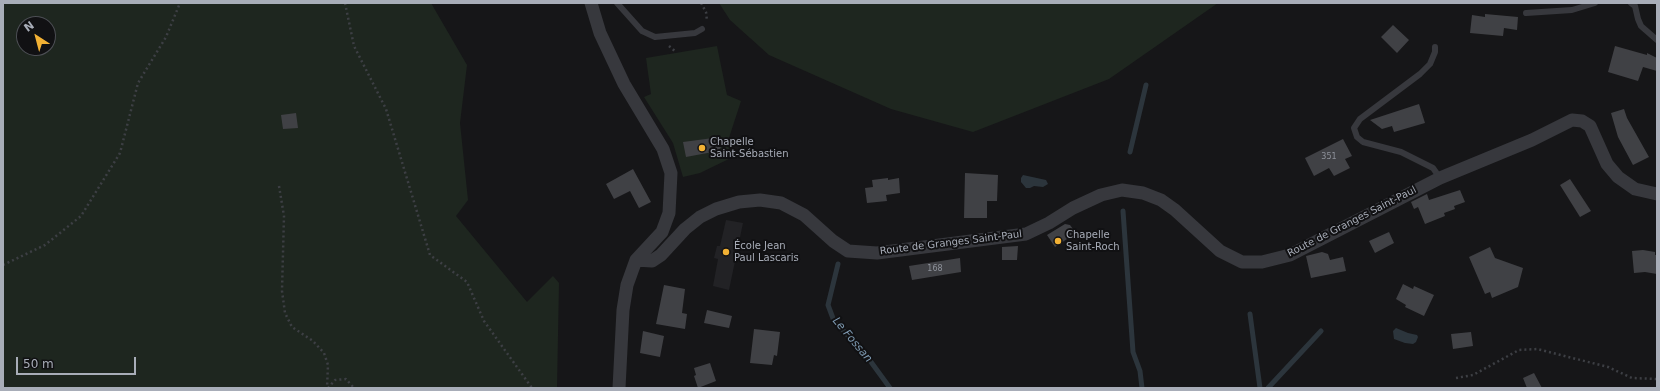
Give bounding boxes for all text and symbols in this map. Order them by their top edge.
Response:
north arrow [16,16,56,56]
text: N [22,19,37,35]
place label: Chapelle Saint-Sébastien [710,136,788,160]
marker: Chapelle Saint-Sébastien [697,143,707,153]
house number: 351 [1321,152,1337,162]
street label: Route de Granges Saint-Paul [1286,184,1418,260]
street label: Route de Granges Saint-Paul [879,228,1023,258]
place label: Chapelle Saint-Roch [1066,229,1120,252]
marker: Chapelle Saint-Roch [1053,236,1063,246]
place label: École Jean Paul Lascaris [734,240,799,264]
marker: École Jean Paul Lascaris [721,247,731,257]
house number: 168 [927,264,943,274]
water label: Le Fossan [829,315,875,365]
scale bar [18,349,138,375]
text: 50 m [23,357,54,371]

